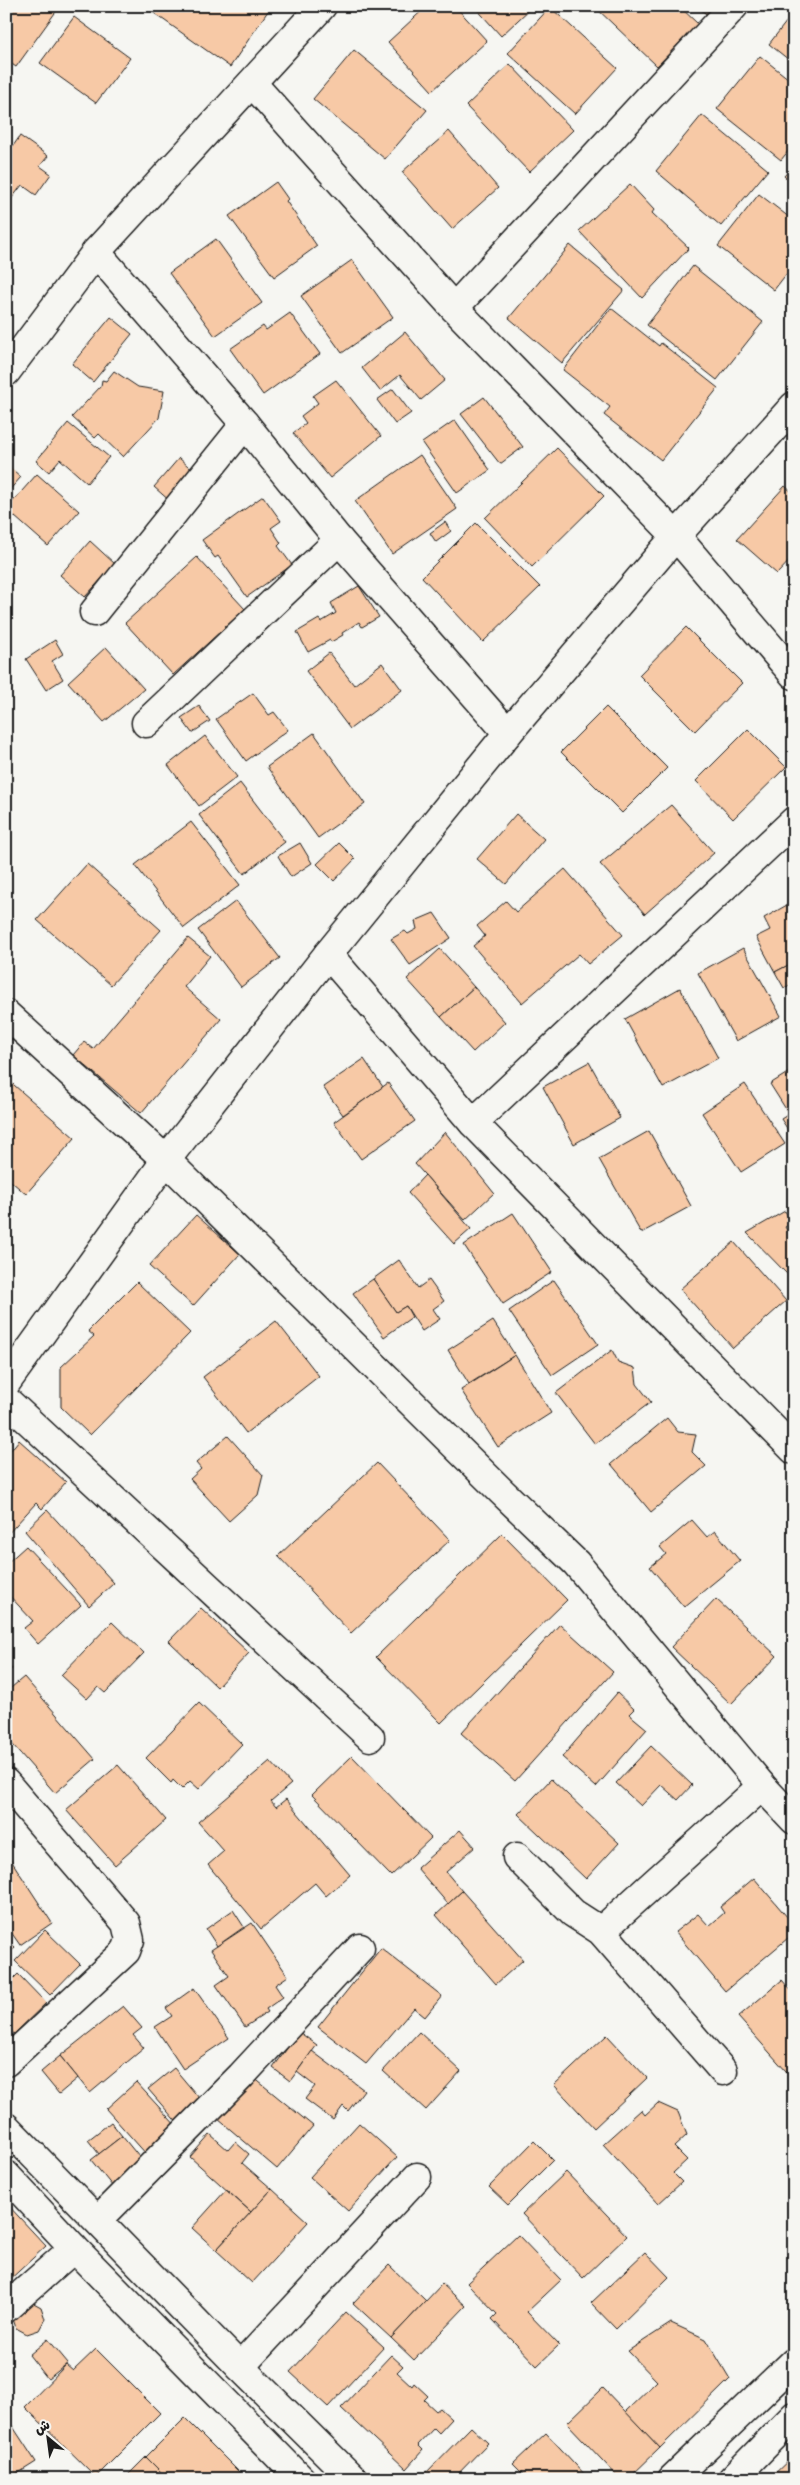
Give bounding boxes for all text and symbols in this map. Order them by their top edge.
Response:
north arrow [22,2412,72,2462]
text: ش [30,2414,54,2441]

